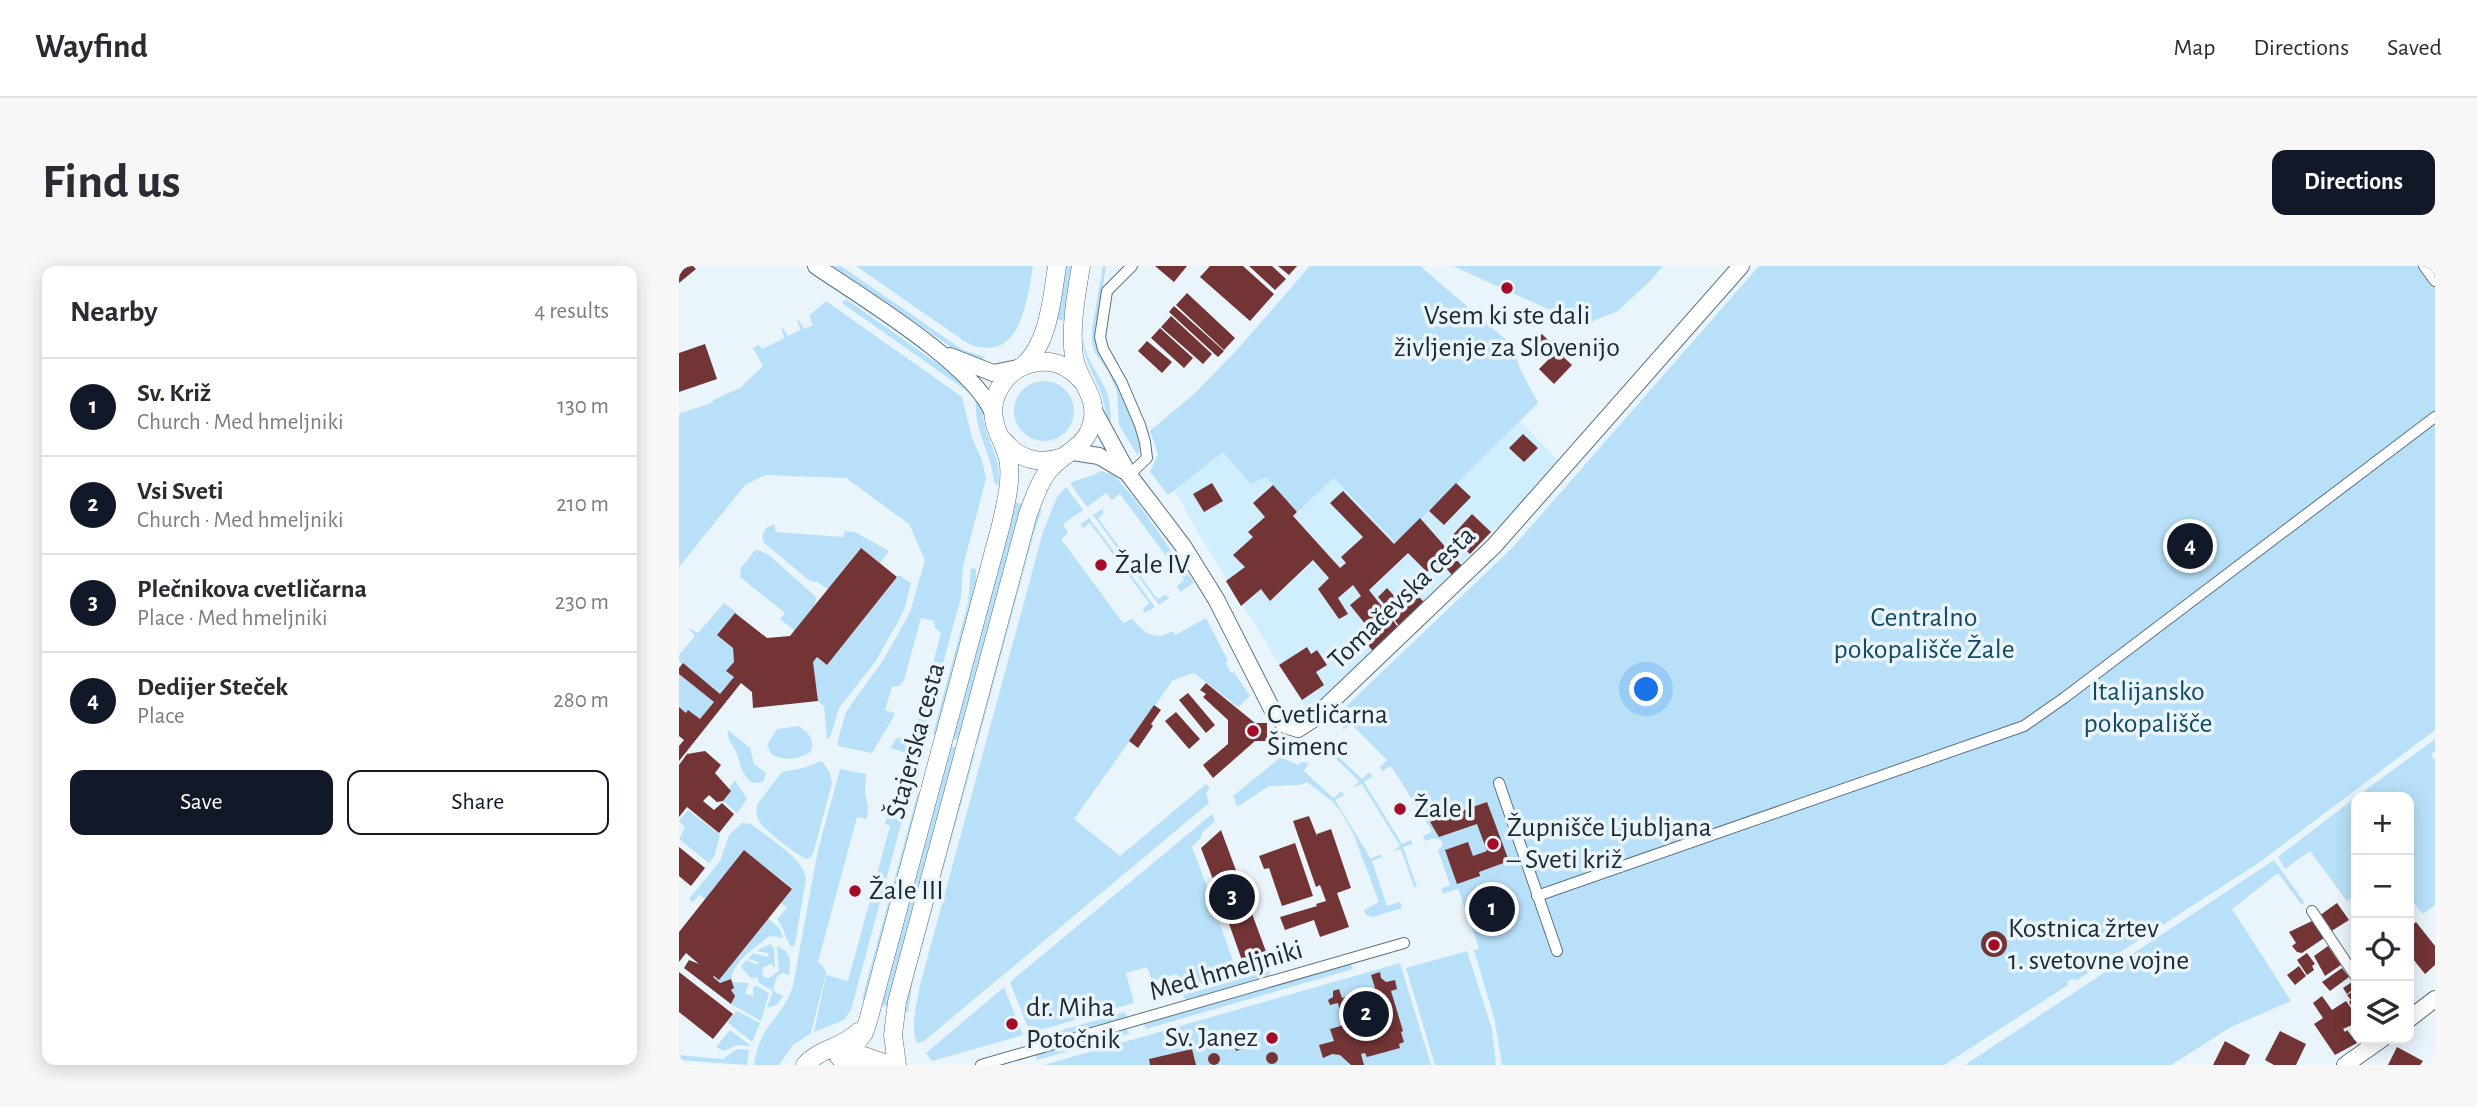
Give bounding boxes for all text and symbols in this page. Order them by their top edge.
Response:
text: Wayfind [35,31,148,64]
text: Map [2173,36,2215,60]
text: Directions [2253,36,2349,60]
text: Saved [2387,36,2442,60]
button: Directions [2272,150,2435,215]
text: Find us [42,158,181,207]
marker: Vsem ki ste dali življenje za Slovenijo [1499,280,1515,296]
text: Nearby [70,297,158,327]
text: 4 results [534,300,609,323]
place label: Vsem ki ste dali življenje za Slovenijo [1394,302,1620,362]
text: Sv. Križ [137,380,211,406]
text: 1 [89,395,97,418]
text: 130 m [557,395,609,418]
text: Church · Med hmeljniki [137,411,344,434]
text: Vsi Sveti [137,478,223,504]
text: 2 [88,493,98,516]
text: 210 m [556,493,609,516]
text: Church · Med hmeljniki [137,509,344,532]
pin: 4 [2167,520,2213,572]
street label: Tomačevska cesta [1323,521,1481,675]
place label: Žale IV [1115,549,1190,579]
marker: Žale IV [1093,557,1109,573]
text: Plečnikova cvetličarna [137,576,367,602]
text: 3 [88,591,98,614]
text: 230 m [555,591,609,614]
park label: Centralno pokopališče Žale [1833,604,2015,664]
text: Place · Med hmeljniki [137,607,328,630]
street label: Štajerska cesta [880,659,950,822]
your location [1629,672,1663,706]
text: Dedijer Steček [137,674,288,700]
park label: Italijansko pokopališče [2084,678,2213,738]
text: 4 [87,689,99,712]
text: 280 m [553,689,609,712]
place label: Cvetličarna Šimenc [1267,701,1388,761]
text: Place [137,705,185,728]
marker: Cvetličarna Šimenc [1245,723,1261,739]
button: Save [70,770,333,835]
button: Share [347,770,609,835]
map controls [2351,792,2414,1044]
button: + [2351,792,2414,855]
place label: Žale I [1414,793,1474,823]
marker: Žale I [1392,801,1408,817]
place label: Župnišče Ljubljana – Sveti križ [1506,812,1712,874]
marker: Župnišče Ljubljana – Sveti križ [1485,836,1501,852]
button: − [2351,855,2414,918]
pin: 3 [1209,871,1255,923]
place label: Žale III [869,875,944,905]
marker: Žale III [847,883,863,899]
pin: 1 [1469,883,1515,935]
place label: Kostnica žrtev 1. svetovne vojne [2008,915,2189,975]
button: locate [2351,918,2414,981]
street label: Med hmeljniki [1146,936,1306,1006]
marker: Kostnica žrtev 1. svetovne vojne [1986,937,2002,953]
button: layers [2351,981,2414,1044]
pin: 2 [1343,988,1389,1040]
place label: dr. Miha Potočnik [1026,994,1120,1054]
marker: dr. Miha Potočnik [1004,1016,1020,1032]
place label: Sv. Janez [1165,1024,1258,1052]
marker: Sv. Janez [1264,1030,1280,1046]

